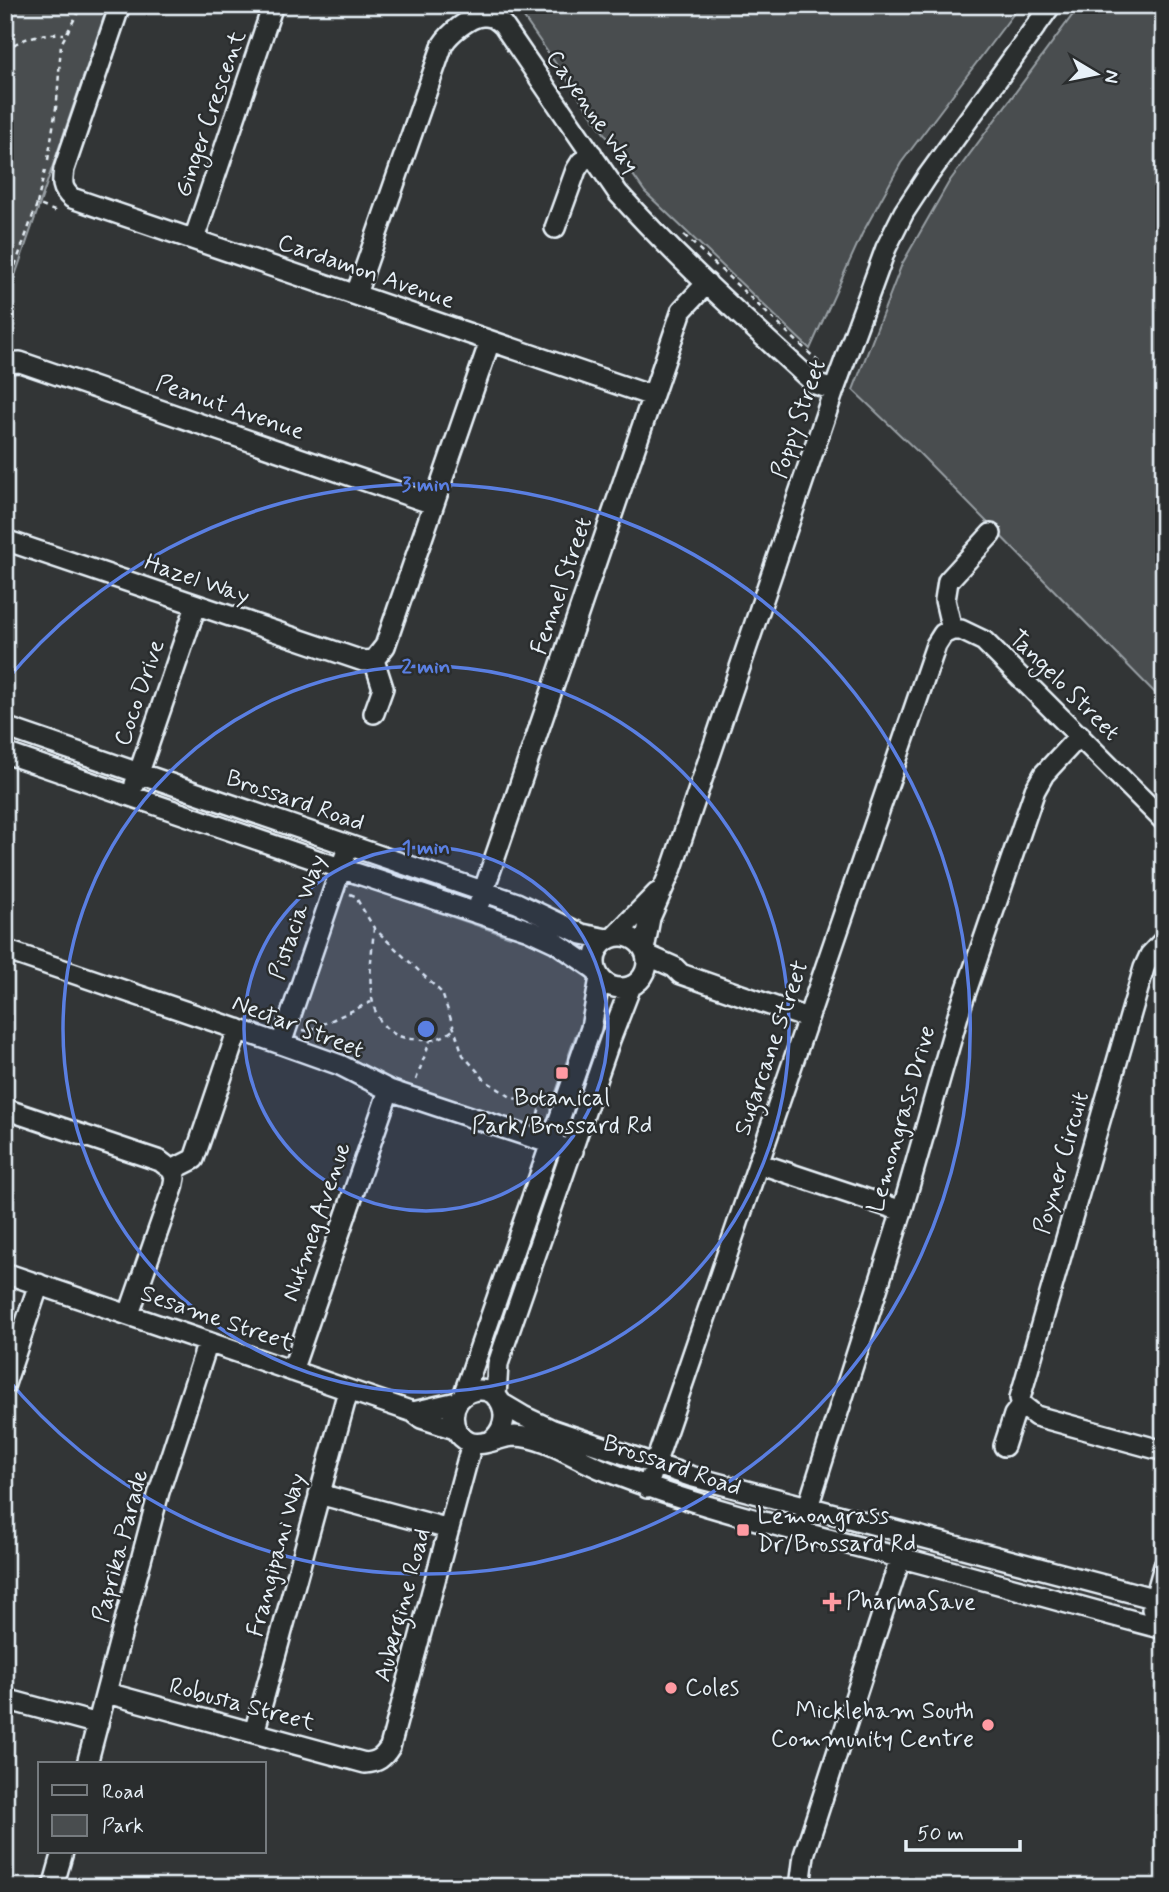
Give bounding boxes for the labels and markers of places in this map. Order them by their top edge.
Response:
centre of rings [414,1017,438,1041]
marker: Botanical Park/Brossard Rd [554,1065,570,1081]
place label: Botanical Park/Brossard Rd [472,1083,652,1142]
place label: Lemongrass Dr/Brossard Rd [757,1501,916,1560]
marker: Lemongrass Dr/Brossard Rd [735,1522,751,1538]
place label: PharmaSave [846,1587,976,1618]
marker: PharmaSave [824,1594,840,1610]
place label: Coles [685,1673,739,1704]
marker: Coles [663,1680,679,1696]
place label: Mickleham South Community Centre [771,1696,974,1755]
marker: Mickleham South Community Centre [980,1717,996,1733]

